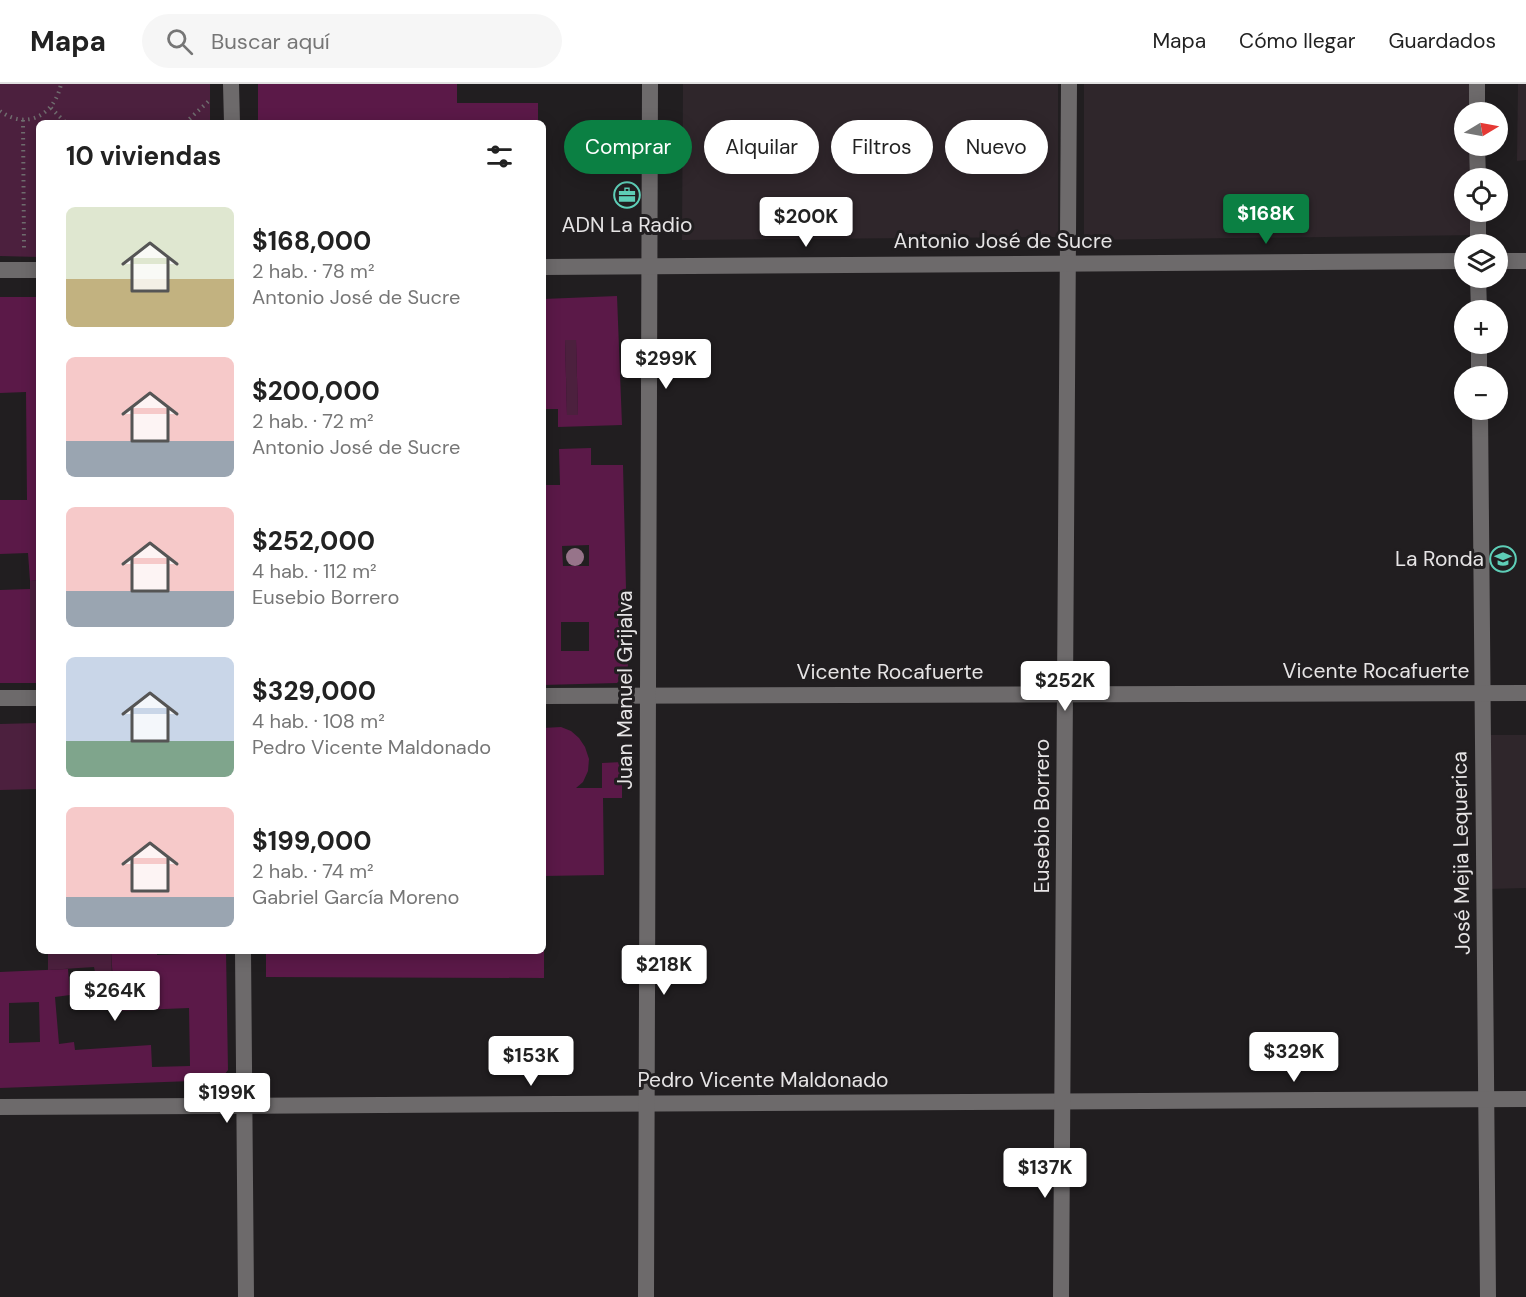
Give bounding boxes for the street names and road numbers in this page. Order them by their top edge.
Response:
street label: Antonio José de Sucre [894,227,1112,255]
street label: Juan Manuel Grijalva [611,591,639,789]
street label: Vicente Rocafuerte [1282,657,1470,685]
street label: Vicente Rocafuerte [796,658,984,686]
street label: Eusebio Borrero [1028,739,1056,893]
street label: José Mejia Lequerica [1445,751,1477,955]
street label: Pedro Vicente Maldonado [637,1066,889,1094]

